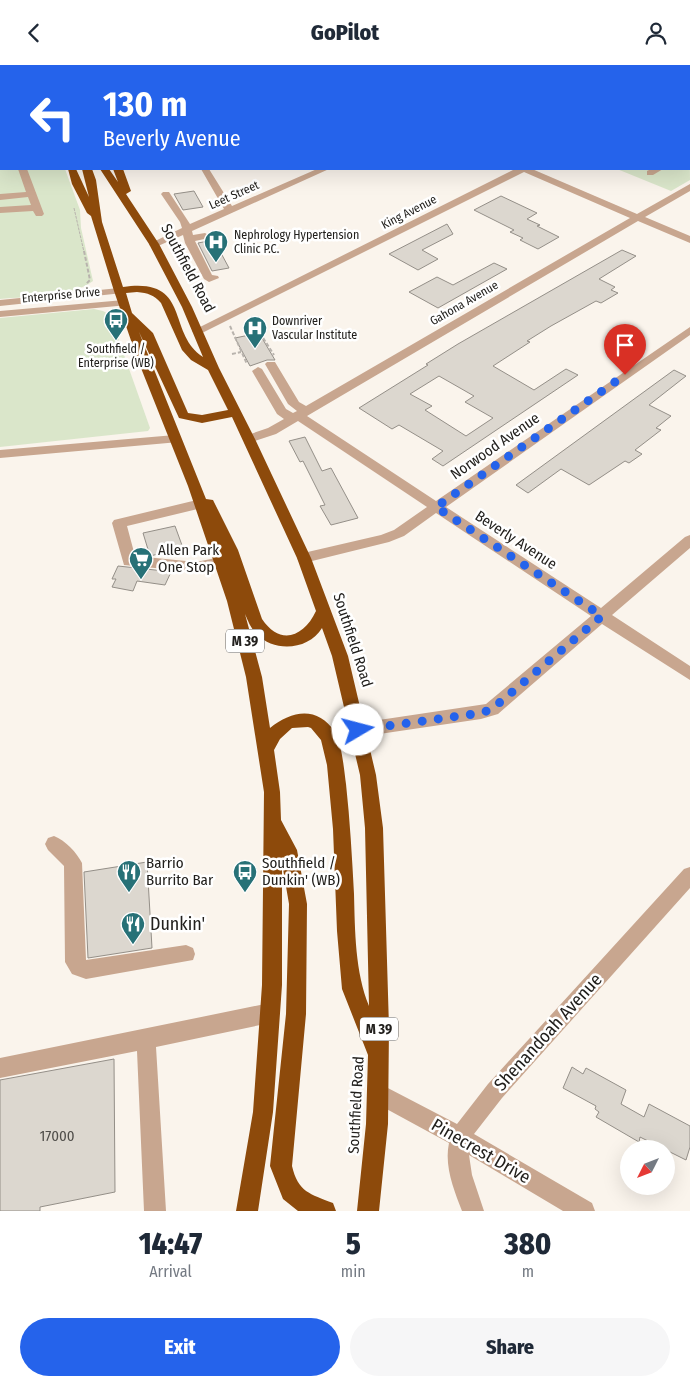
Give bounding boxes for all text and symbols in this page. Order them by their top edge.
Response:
icon: back [20,19,48,47]
text: GoPilot [311,19,379,46]
icon: person [642,19,670,47]
text: 130 m [103,83,187,125]
icon: left [20,85,85,150]
text: Beverly Avenue [103,125,241,152]
street label: Leet Street [207,178,261,212]
street label: King Avenue [379,192,439,232]
street label: Southfield Road [157,221,219,315]
place label: Nephrology Hypertension Clinic P.C. [234,228,359,256]
hospital icon: Nephrology Hypertension Clinic P.C. [203,229,229,263]
street label: Gahona Avenue [427,278,501,328]
street label: Enterprise Drive [21,285,101,305]
bus stop icon: Southfield / Enterprise (WB) [103,307,129,341]
place label: Downriver Vascular Institute [272,314,357,342]
hospital icon: Downriver Vascular Institute [242,315,268,349]
pin [604,324,646,375]
icon: arrive [611,331,639,359]
place label: Southfield / Enterprise (WB) [78,342,154,370]
street label: Norwood Avenue [447,409,543,483]
street label: Beverly Avenue [472,507,560,573]
place label: Allen Park One Stop [158,541,219,576]
supermarket icon: Allen Park One Stop [128,546,154,580]
street label: Southfield Road [329,591,377,689]
road number: M 39 [226,629,264,653]
position arrow [331,703,383,755]
place label: Barrio Burrito Bar [146,854,214,889]
place label: Southfield / Dunkin' (WB) [262,854,340,889]
restaurant icon: Barrio Burrito Bar [116,859,142,893]
bus stop icon: Southfield / Dunkin' (WB) [232,859,258,893]
restaurant icon: Dunkin' [120,911,146,945]
place label: Dunkin' [150,913,205,935]
street label: Shenandoah Avenue [489,969,607,1095]
road number: M 39 [360,1017,398,1041]
street label: Southfield Road [344,1056,368,1154]
street label: Pinecrest Drive [428,1114,534,1188]
house number: 17000 [39,1127,75,1145]
north arrow [620,1140,675,1195]
map controls [620,1140,675,1195]
text: 14:47 [139,1226,202,1262]
text: 5 [346,1226,361,1262]
text: 380 [504,1226,551,1262]
text: Arrival [149,1262,192,1281]
text: min [341,1262,366,1281]
text: m [522,1262,534,1281]
button: Exit [20,1318,340,1376]
button: Share [350,1318,670,1376]

